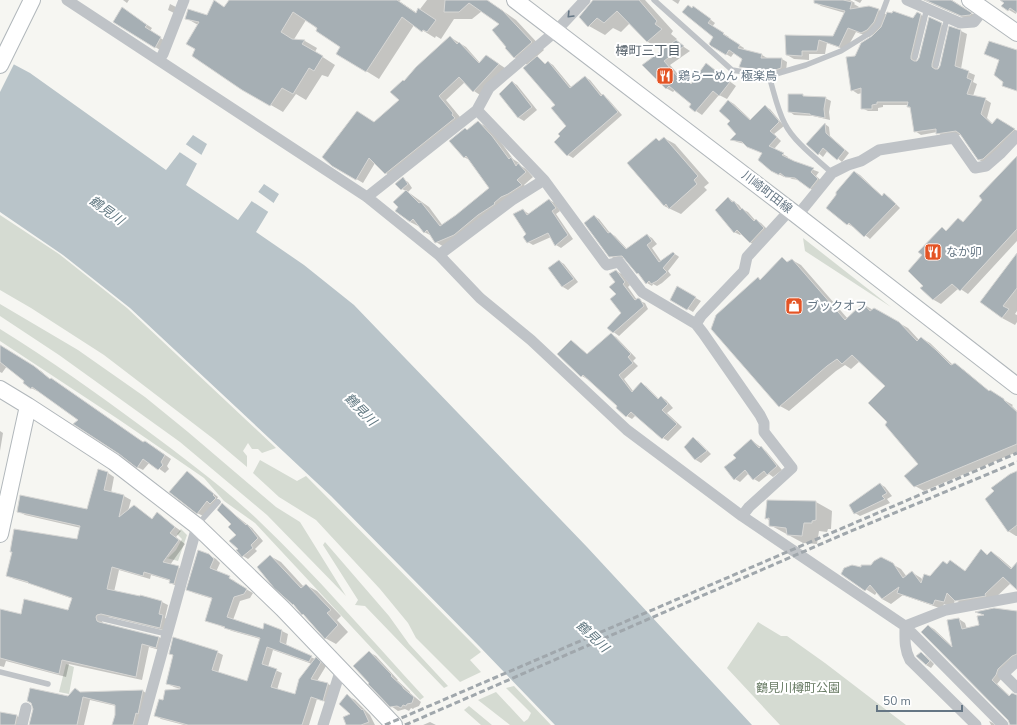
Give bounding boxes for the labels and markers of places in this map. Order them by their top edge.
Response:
restaurant icon: 鶏らーめん 極楽鳥 [655,66,675,86]
place label: 鶏らーめん 極楽鳥 [678,68,777,84]
restaurant icon: なか卯 [923,242,943,262]
place label: なか卯 [946,244,982,260]
shop icon: ブックオフ [784,296,804,316]
place label: ブックオフ [807,298,867,314]

